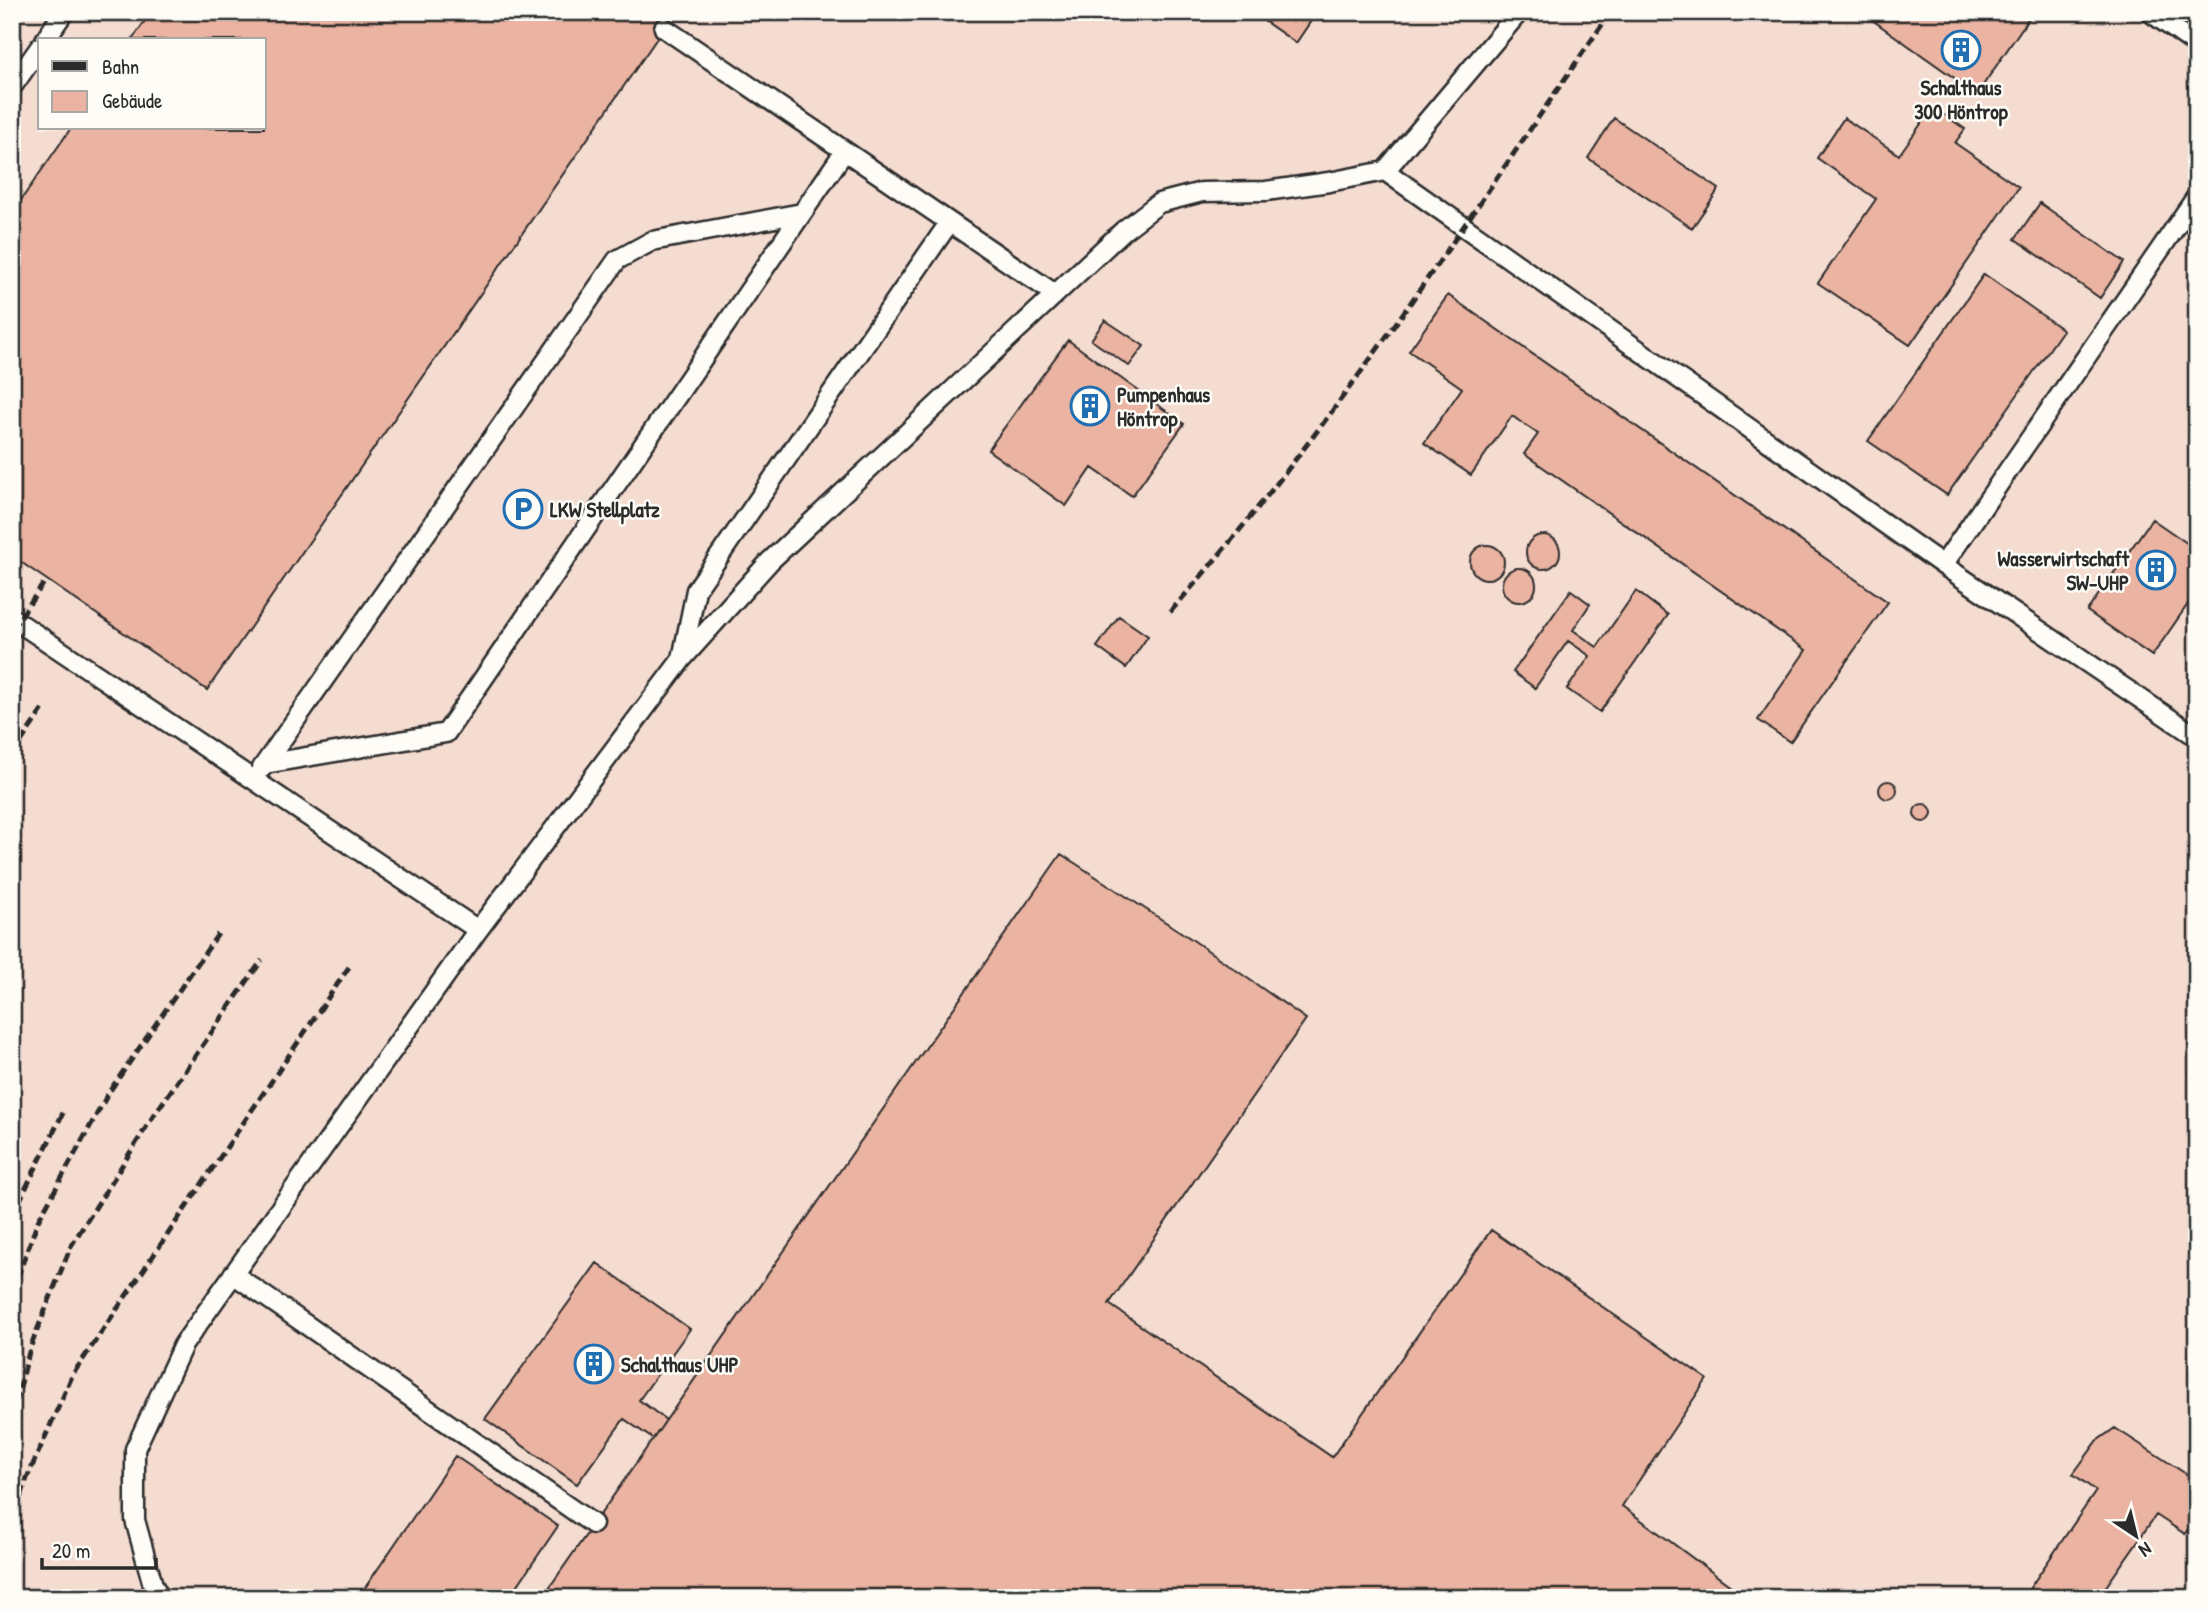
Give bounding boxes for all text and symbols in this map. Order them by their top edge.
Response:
building icon: Schalthaus 300 Höntrop [1940,29,1982,71]
legend [38,38,266,130]
text: Bahn [102,52,139,81]
place label: Schalthaus 300 Höntrop [1914,73,2009,127]
text: Gebäude [102,86,162,115]
place label: Pumpenhaus Höntrop [1117,380,1210,434]
building icon: Pumpenhaus Höntrop [1069,385,1111,427]
parking icon: LKW Stellplatz [502,488,544,530]
place label: LKW Stellplatz [550,495,660,525]
place label: Wasserwirtschaft SW-UHP [1997,544,2130,597]
building icon: Wasserwirtschaft SW-UHP [2135,549,2177,591]
building icon: Schalthaus UHP [573,1343,615,1385]
place label: Schalthaus UHP [621,1350,739,1379]
north arrow [2100,1502,2170,1572]
scale bar [42,1526,156,1570]
text: 20 m [52,1536,90,1565]
text: N [2134,1536,2157,1563]

